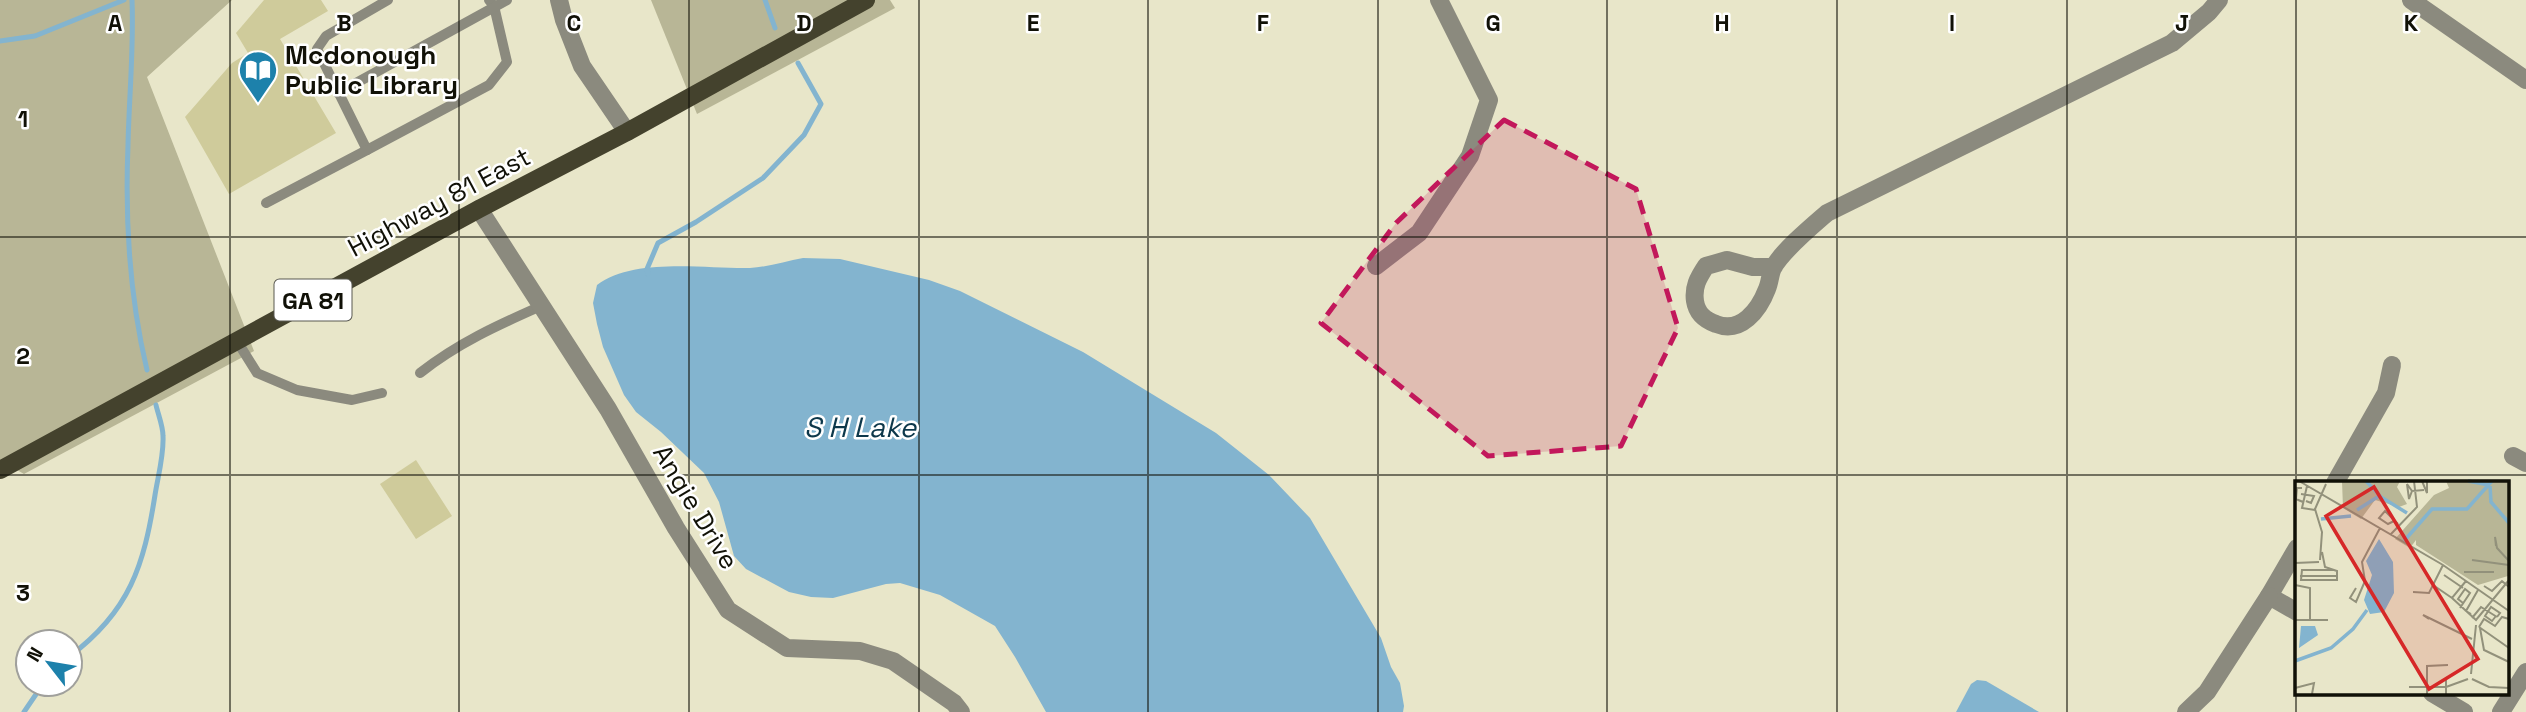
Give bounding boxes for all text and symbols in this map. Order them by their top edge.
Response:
text: A [108,8,123,38]
text: B [336,8,352,38]
text: C [567,8,581,38]
text: D [796,8,812,38]
text: E [1027,8,1039,38]
text: F [1257,8,1269,38]
text: G [1485,8,1501,38]
text: H [1714,8,1730,38]
text: I [1949,8,1955,38]
text: J [2175,8,2189,38]
text: K [2404,8,2419,38]
place label: Mcdonough Public Library [285,38,458,102]
library icon: Mcdonough Public Library [237,49,279,104]
text: 1 [18,104,28,134]
street label: Highway 81 East [342,139,536,265]
road number: GA 81 [274,279,352,320]
text: 2 [16,341,30,371]
water label: S H Lake [804,409,918,445]
street label: Angie Drive [645,438,747,576]
inset map [2295,481,2508,694]
text: 3 [16,578,30,608]
north arrow [14,628,84,698]
text: N [21,643,49,666]

